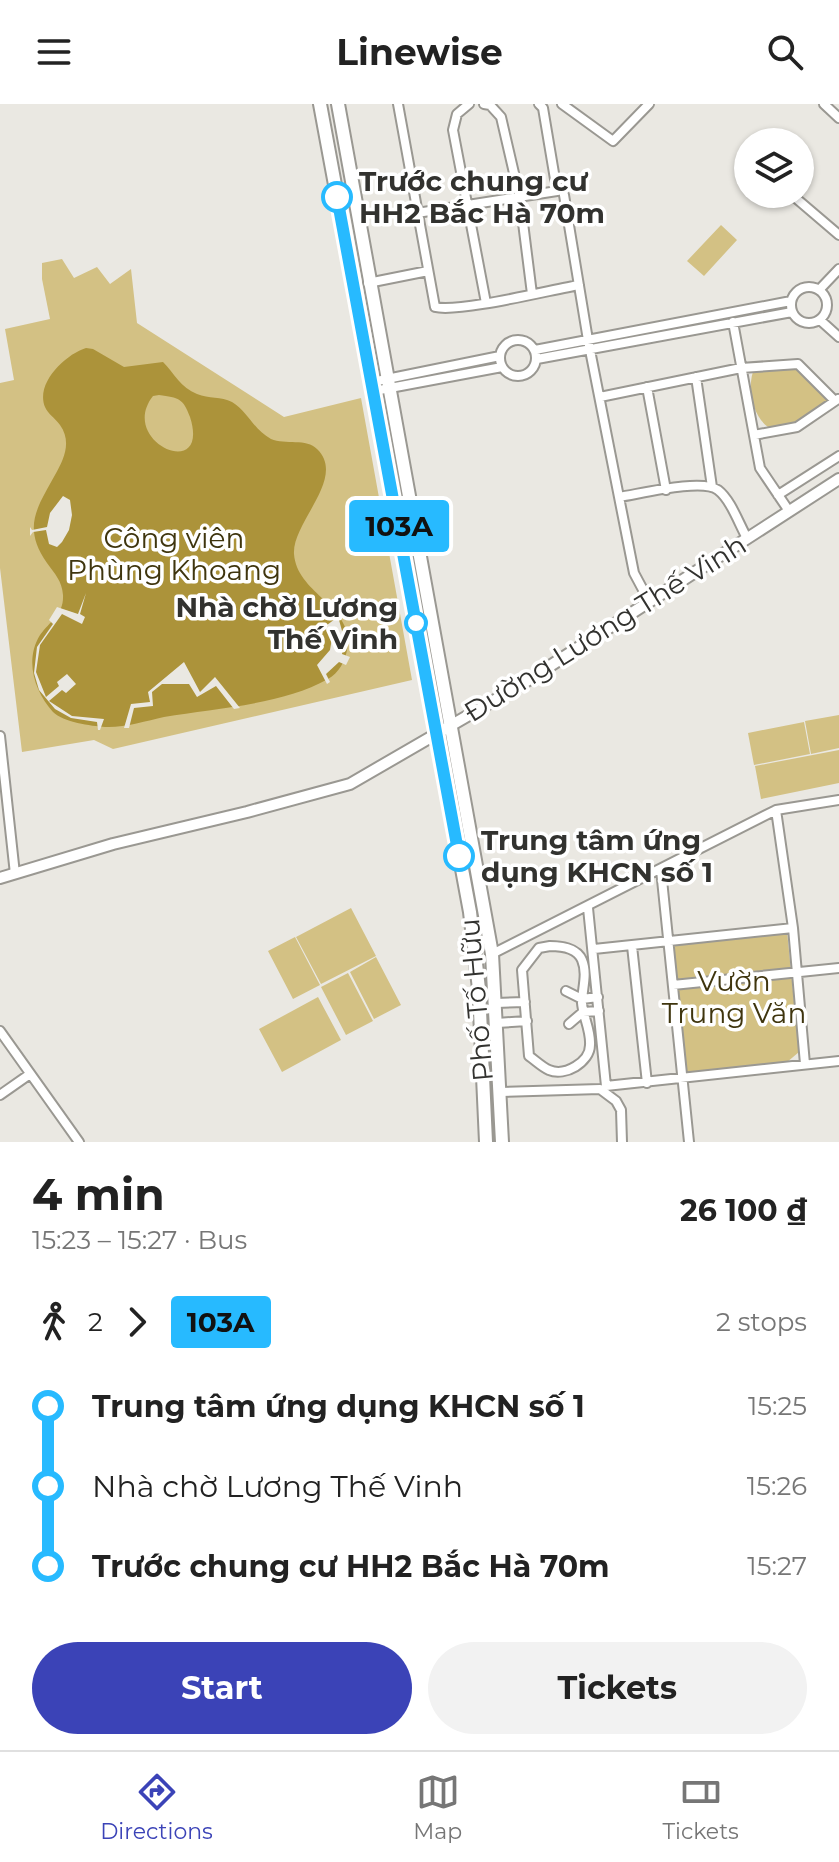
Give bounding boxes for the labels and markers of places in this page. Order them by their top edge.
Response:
place label: Trước chung cư HH2 Bắc Hà 70m [359,164,605,230]
marker: Trước chung cư HH2 Bắc Hà 70m [322,182,352,212]
place label: Nhà chờ Lương Thế Vinh [175,590,398,656]
marker: Nhà chờ Lương Thế Vinh [405,612,427,634]
place label: Trung tâm ứng dụng KHCN số 1 [481,823,713,889]
marker: Trung tâm ứng dụng KHCN số 1 [444,841,474,871]

